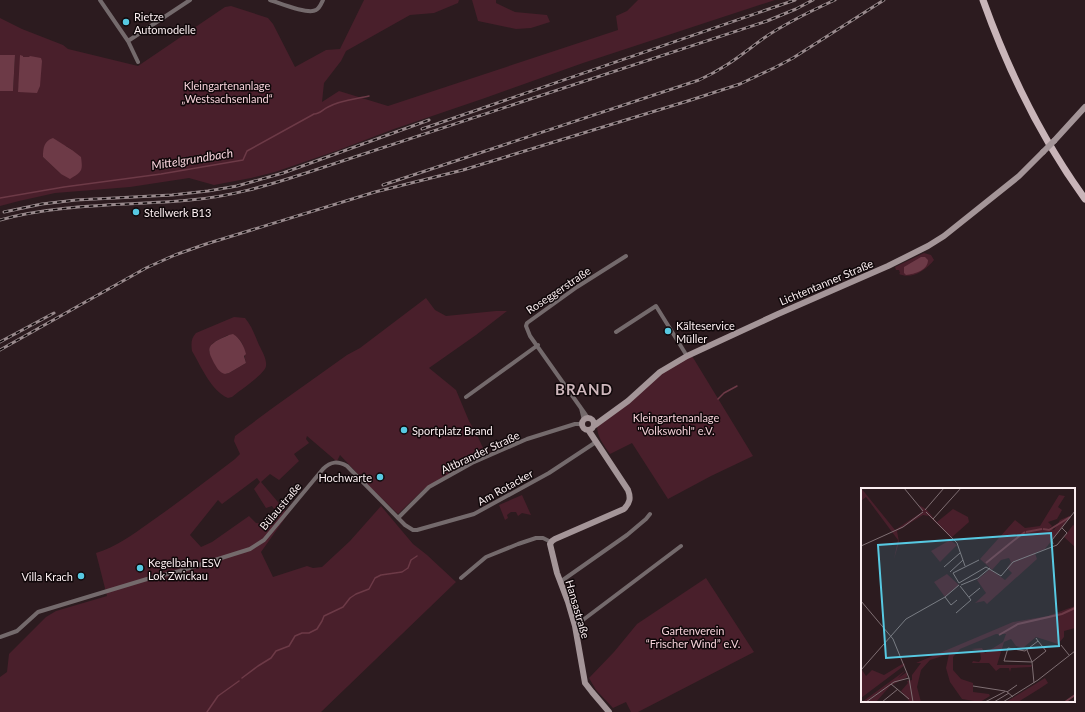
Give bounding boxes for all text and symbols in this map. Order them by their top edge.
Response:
place label: Rietze Automodelle [134,10,196,36]
marker: Rietze Automodelle [121,17,131,27]
park label: Kleingartenanlage „Westsachsenland“ [181,79,273,105]
water label: Mittelgrundbach [150,145,234,173]
place label: Stellwerk B13 [144,206,211,219]
marker: Stellwerk B13 [131,207,141,217]
street label: Lichtentanner Straße [777,256,875,308]
street label: Roseggerstraße [523,264,593,316]
place label: Kälteservice Müller [676,319,735,345]
marker: Kälteservice Müller [663,326,673,336]
district label: BRAND [555,380,613,398]
park label: Kleingartenanlage "Volkswohl" e.V. [633,411,720,437]
place label: Sportplatz Brand [412,424,493,437]
marker: Sportplatz Brand [399,425,409,435]
street label: Altbrander Straße [439,428,522,476]
street label: Am Rotacker [475,466,535,508]
place label: Hochwarte [318,471,372,484]
marker: Hochwarte [375,472,385,482]
street label: Bülaustraße [257,480,304,532]
inset map [861,488,1075,702]
place label: Kegelbahn ESV Lok Zwickau [148,556,222,582]
marker: Kegelbahn ESV Lok Zwickau [135,563,145,573]
place label: Villa Krach [21,570,73,583]
marker: Villa Krach [76,571,86,581]
street label: Hansastraße [563,578,593,640]
park label: Gartenverein “Frischer Wind” e.V. [646,624,740,650]

